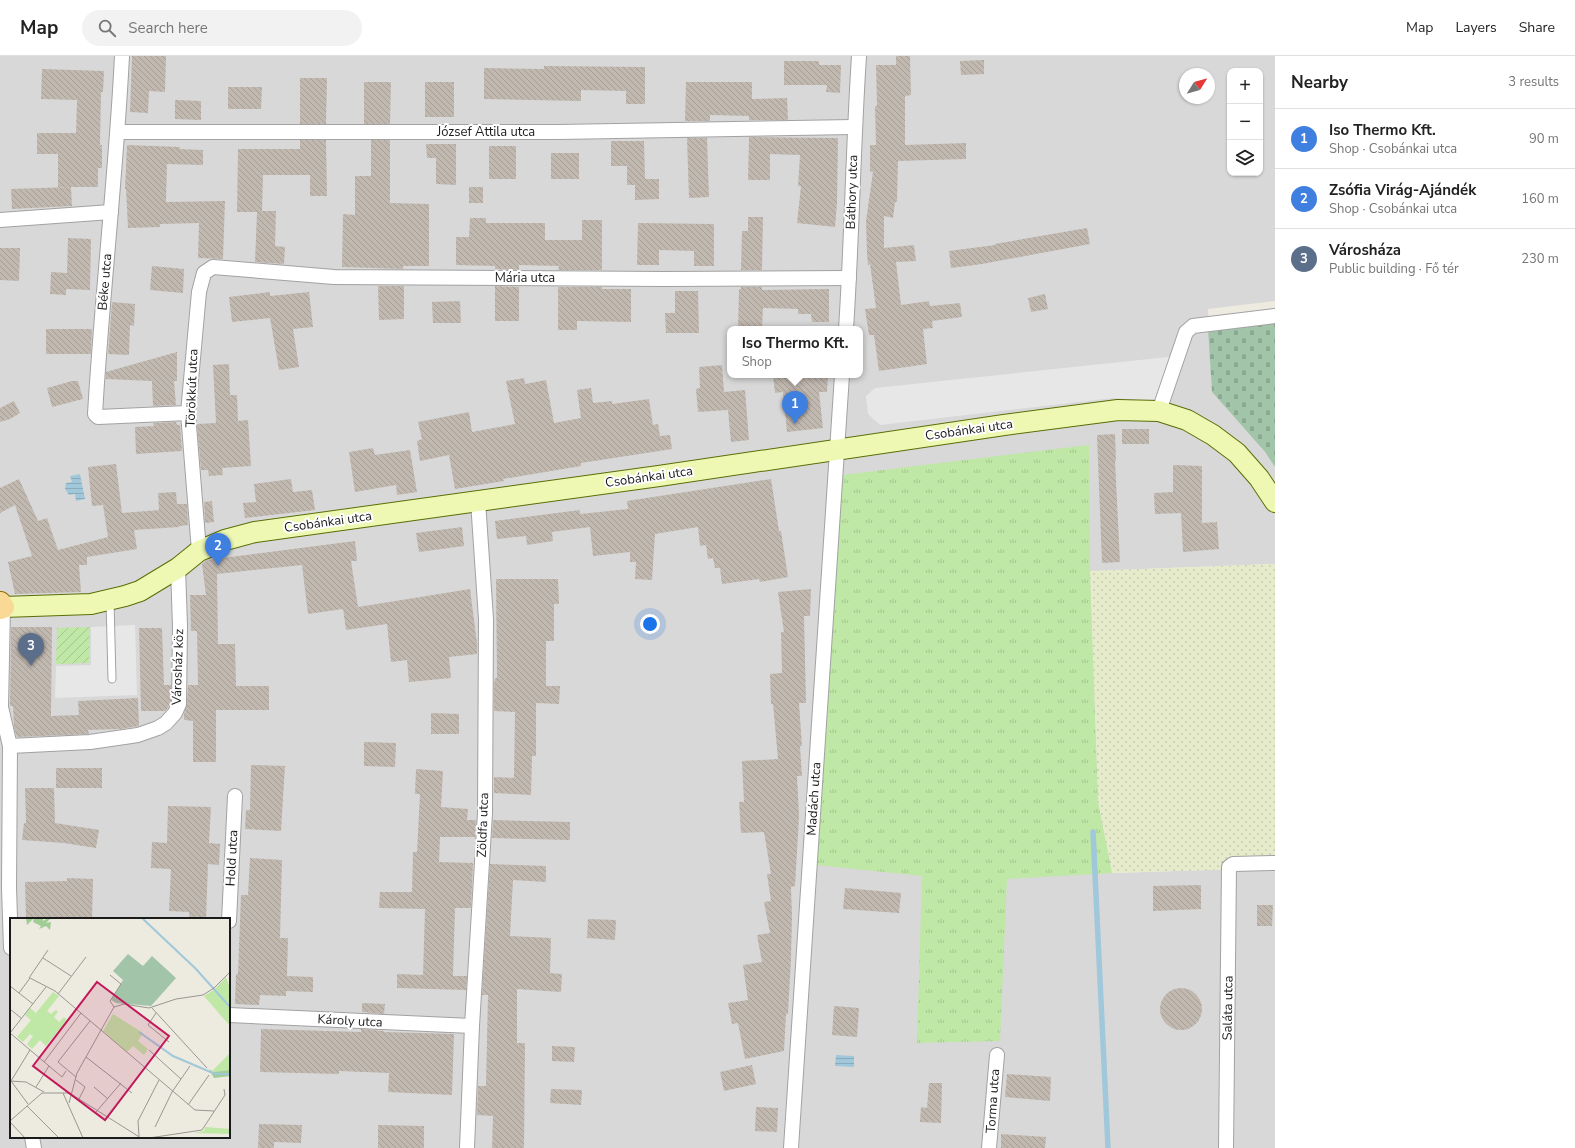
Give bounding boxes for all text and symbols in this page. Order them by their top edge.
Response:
search box [82,10,362,46]
text: Map [20,15,58,41]
icon: search [96,17,118,39]
text: Search here [128,18,208,38]
text: Map [1406,18,1433,37]
text: Layers [1455,18,1497,37]
text: Share [1519,18,1555,37]
north arrow [1179,68,1215,104]
map controls [1227,68,1263,176]
button: + [1227,68,1263,104]
text: Nearby [1291,71,1348,94]
text: 3 results [1508,73,1559,91]
button: − [1227,104,1263,140]
text: Iso Thermo Kft. [1329,120,1436,140]
street label: József Attila utca [436,123,535,141]
text: 1 [1300,130,1308,148]
text: 90 m [1529,130,1559,148]
button: layers [1227,140,1263,176]
text: Shop · Csobánkai utca [1329,140,1457,158]
street label: Báthory utca [842,154,862,230]
text: Zsófia Virág-Ajándék [1329,180,1476,200]
text: 2 [1300,190,1308,208]
text: 160 m [1521,190,1559,208]
text: Shop · Csobánkai utca [1329,200,1457,218]
text: Városháza [1329,240,1401,260]
text: 3 [1300,250,1308,268]
text: 230 m [1521,250,1559,268]
street label: Béke utca [94,253,116,311]
text: Public building · Fő tér [1329,260,1459,278]
street label: Mária utca [495,269,555,287]
popup [727,326,863,378]
text: Iso Thermo Kft. [742,333,848,353]
street label: Törökkút utca [182,348,202,428]
text: Shop [742,353,772,371]
pin: 1 [782,391,808,424]
street label: Csobánkai utca [924,415,1014,445]
street label: Csobánkai utca [604,462,694,492]
street label: Csobánkai utca [283,507,373,537]
pin: 2 [205,533,231,566]
your location [640,614,660,634]
street label: Városház köz [168,629,188,706]
pin: 3 [18,633,44,666]
street label: Madách utca [802,762,826,836]
street label: Zöldfa utca [473,792,493,858]
street label: Hold utca [222,829,242,887]
inset map [10,918,230,1138]
street label: Saláta utca [1218,975,1238,1041]
street label: Károly utca [317,1010,383,1032]
street label: Torma utca [982,1068,1004,1134]

